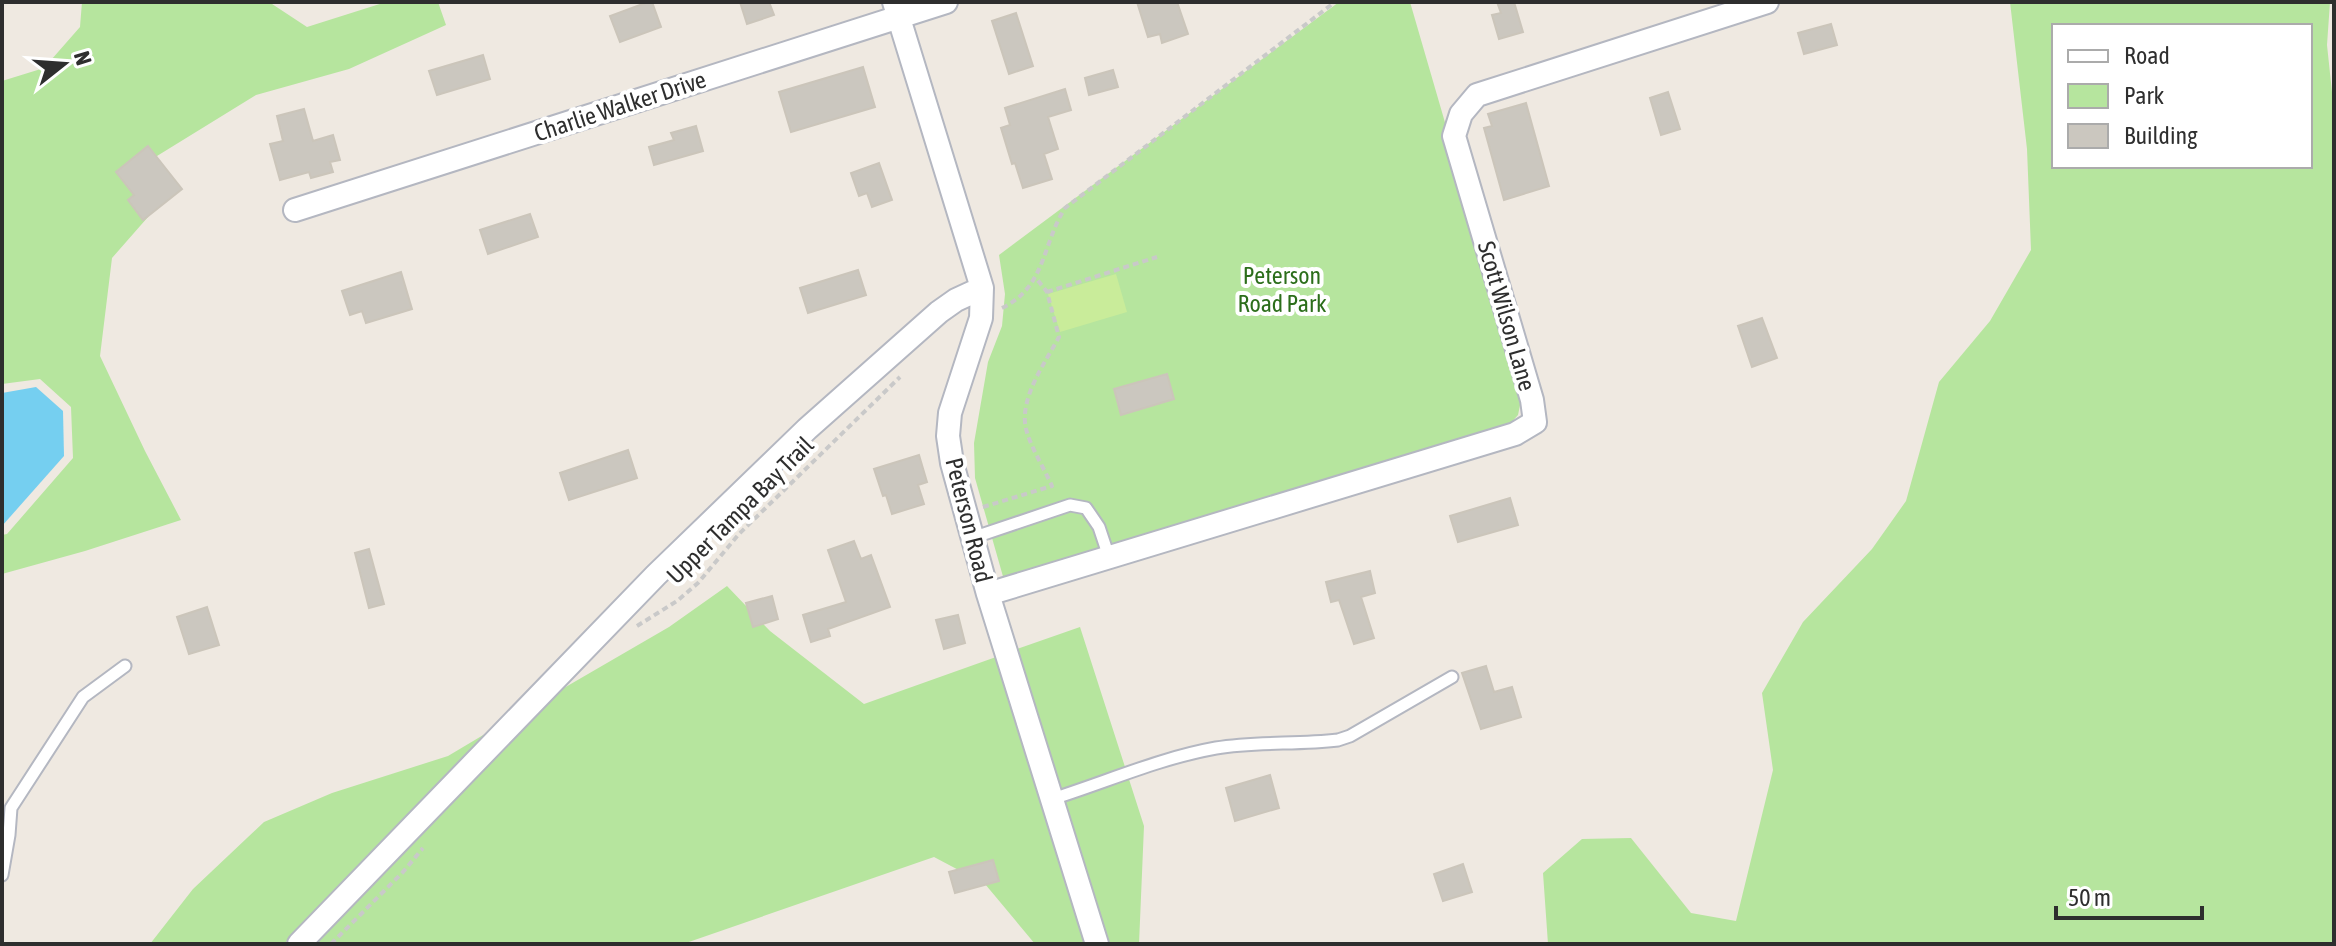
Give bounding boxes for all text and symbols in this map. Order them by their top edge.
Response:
north arrow [24,24,104,104]
legend [2052,24,2312,168]
text: Road [2124,42,2170,69]
text: N [69,48,97,68]
street label: Charlie Walker Drive [531,66,709,146]
text: Park [2124,82,2165,109]
text: Building [2124,122,2198,149]
street label: Scott Wilson Lane [1473,238,1541,394]
park label: Peterson Road Park [1237,262,1327,317]
street label: Upper Tampa Bay Trail [661,431,819,589]
street label: Peterson Road [940,455,998,585]
scale bar [2056,870,2202,920]
text: 50 m [2068,884,2111,911]

